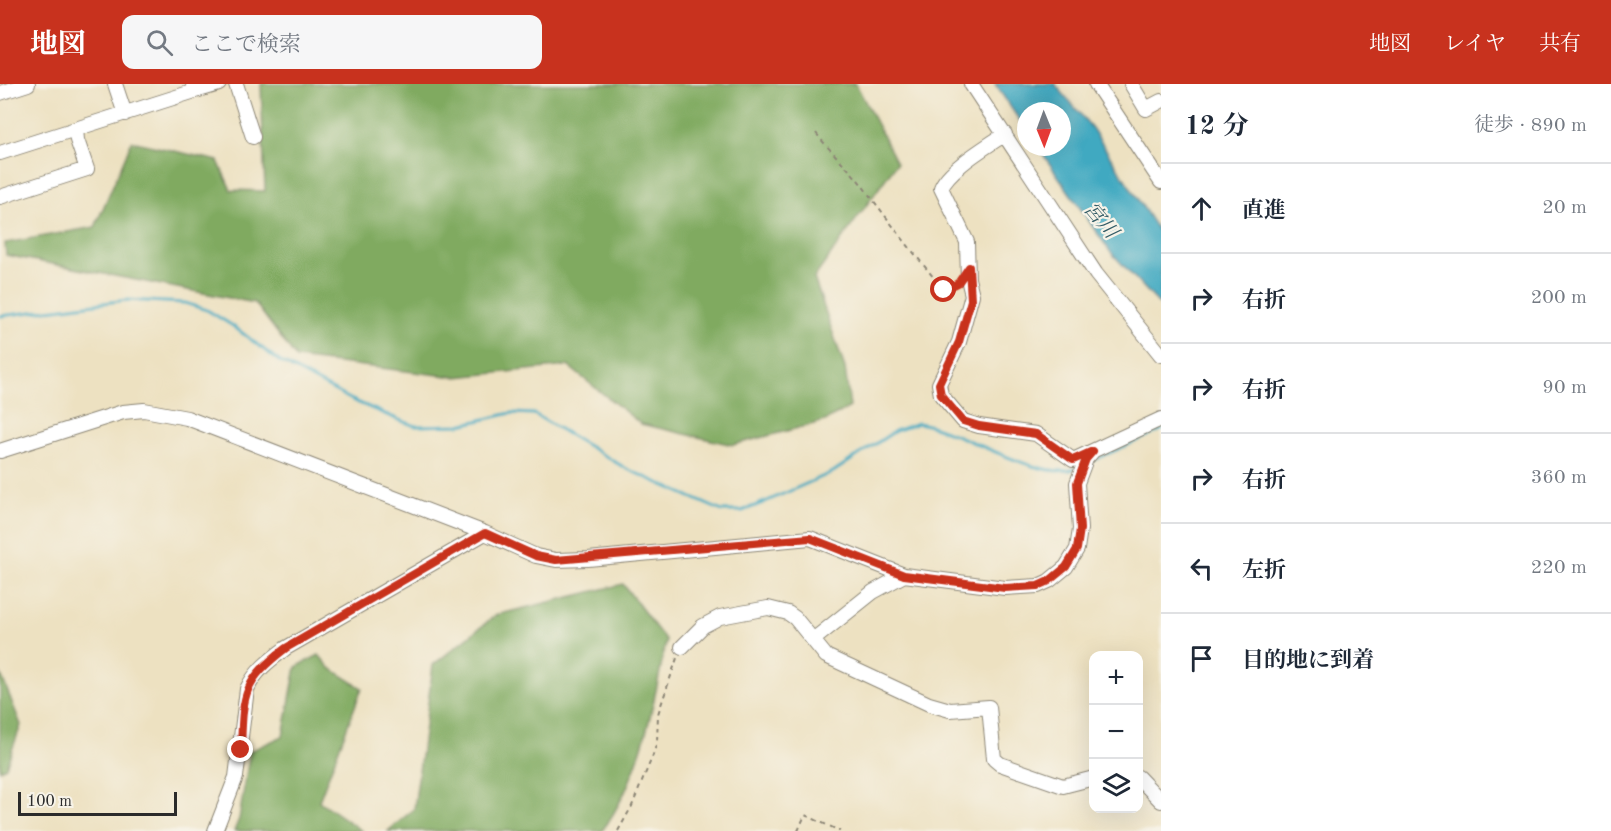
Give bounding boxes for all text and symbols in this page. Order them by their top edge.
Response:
search box [122,15,542,69]
icon: search [143,26,176,59]
text: 地図 [30,32,86,60]
text: ここで検索 [191,34,301,56]
text: 地図 [1369,34,1411,55]
text: レイヤ [1444,34,1506,55]
text: 共有 [1539,34,1581,55]
north arrow [1017,102,1071,156]
text: 12 分 [1185,114,1248,140]
text: 徒歩 · 890 m [1474,116,1587,136]
icon: ahead [1185,192,1218,225]
water label: 宮川 [1079,198,1123,244]
text: 20 m [1542,198,1587,218]
text: 直進 [1242,200,1286,222]
route start [930,276,956,302]
icon: right [1185,282,1218,315]
text: 200 m [1531,288,1587,308]
text: 右折 [1242,290,1286,312]
icon: right [1185,372,1218,405]
text: 90 m [1542,378,1587,398]
text: 右折 [1242,380,1286,402]
icon: right [1185,462,1218,495]
text: 360 m [1531,468,1587,488]
text: 右折 [1242,470,1286,492]
icon: left [1185,552,1218,585]
text: 220 m [1531,558,1587,578]
text: 左折 [1242,560,1286,582]
icon: arrive [1185,642,1218,675]
text: 目的地に到着 [1242,650,1374,672]
map controls [1089,651,1143,813]
button: + [1089,651,1143,705]
button: − [1089,705,1143,759]
route end [227,736,253,762]
button: layers [1089,759,1143,813]
scale bar [18,789,177,816]
text: 100 m [27,794,72,810]

